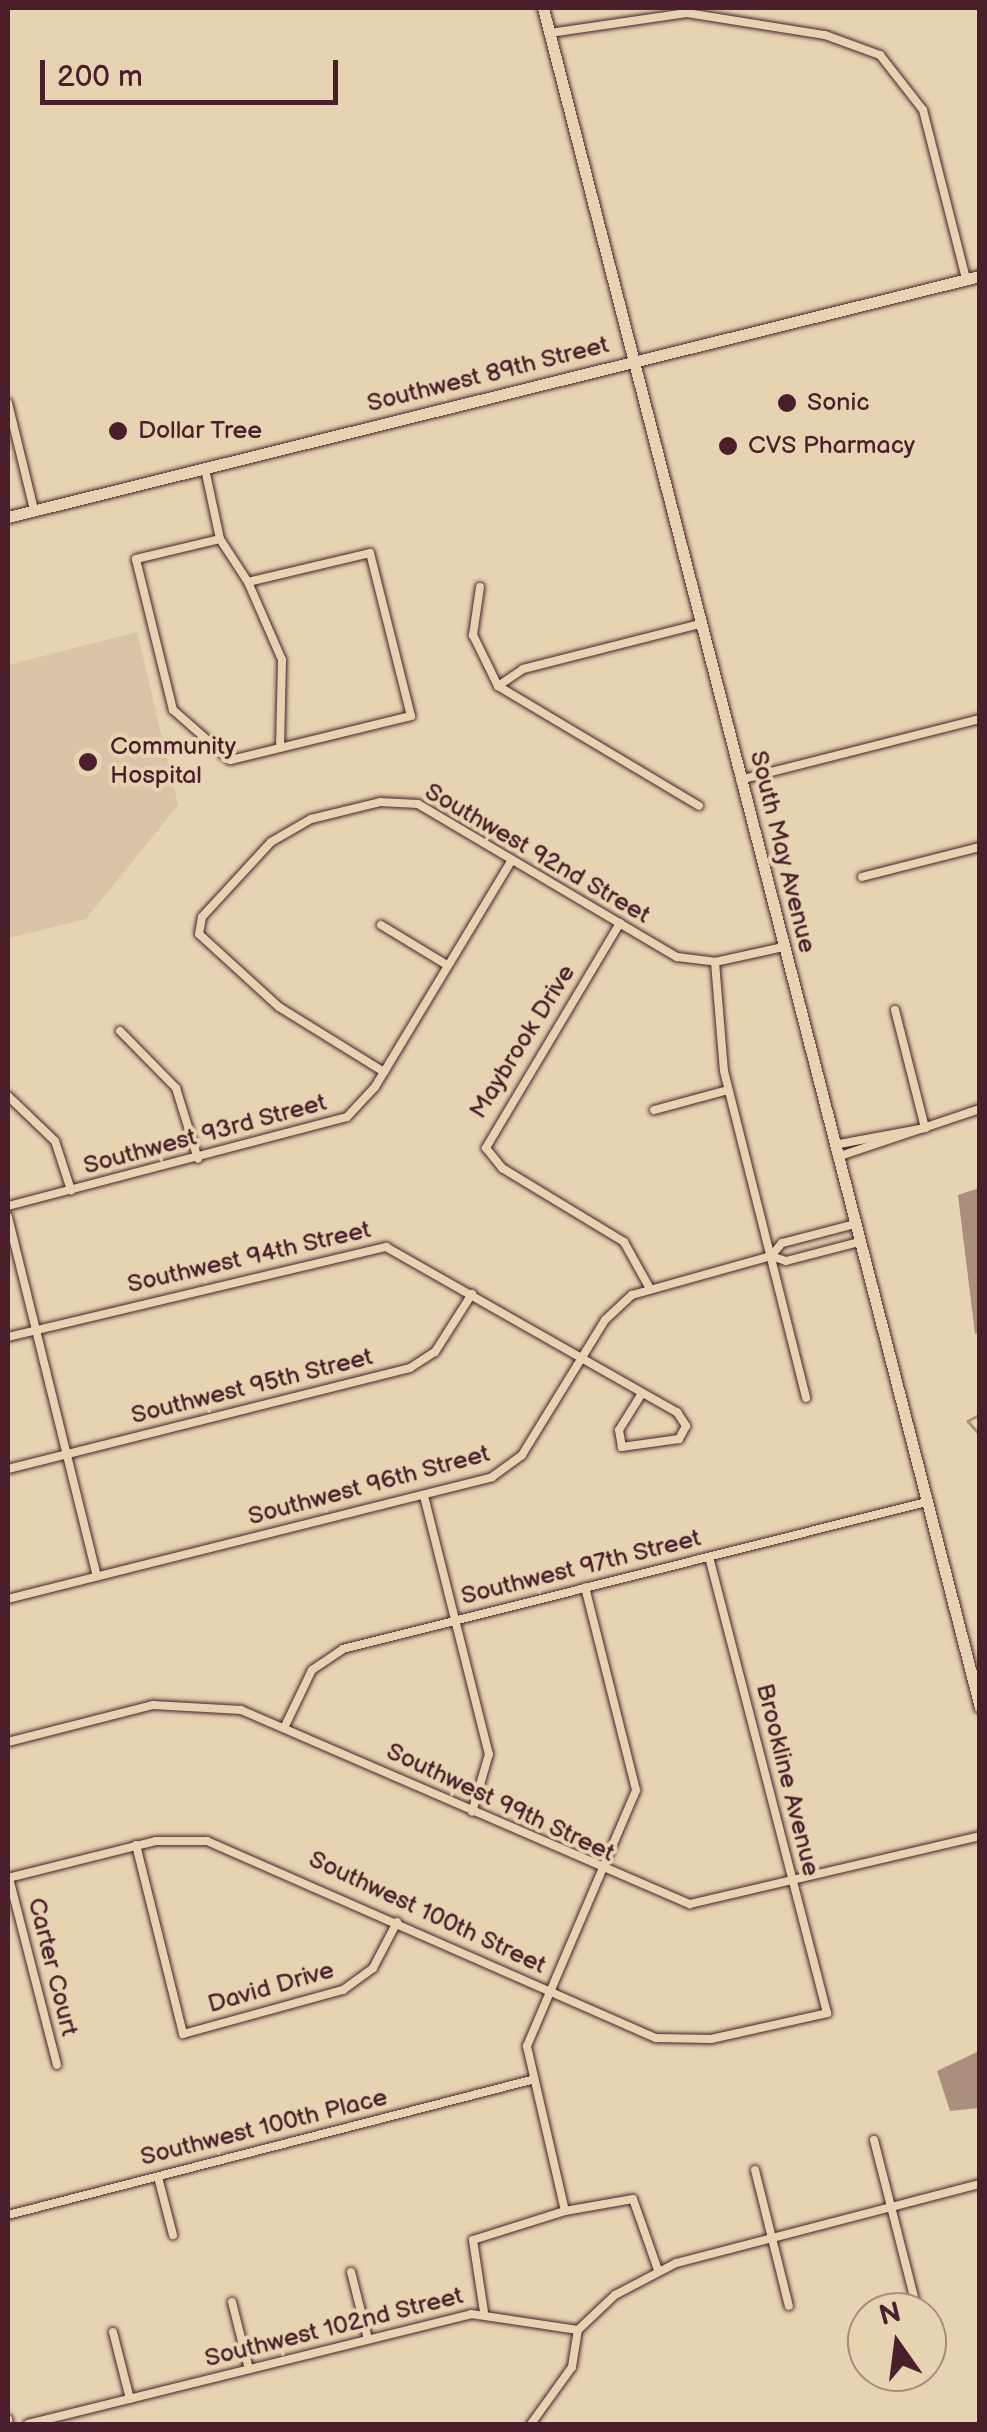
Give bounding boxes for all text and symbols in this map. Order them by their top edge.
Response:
scale bar [45,40,342,102]
text: 200 m [57,59,143,95]
street label: Southwest 89th Street [364,330,612,420]
place label: Sonic [807,388,870,418]
marker: Sonic [776,392,798,414]
place label: Dollar Tree [138,416,263,446]
marker: Dollar Tree [107,420,129,442]
place label: CVS Pharmacy [748,431,915,461]
marker: CVS Pharmacy [717,435,739,457]
place label: Community Hospital [110,733,236,792]
street label: South May Avenue [742,747,822,957]
marker: Community Hospital [75,749,101,775]
street label: Southwest 92nd Street [419,777,655,931]
street label: Maybrook Drive [464,960,582,1124]
street label: Southwest 93rd Street [80,1088,330,1182]
street label: Southwest 94th Street [124,1215,374,1301]
street label: Southwest 95th Street [128,1342,376,1432]
street label: Southwest 96th Street [245,1439,493,1533]
street label: Southwest 97th Street [458,1524,704,1612]
street label: Brookline Avenue [749,1681,825,1879]
street label: Southwest 99th Street [381,1737,619,1869]
street label: Southwest 100th Street [304,1845,550,1981]
street label: Carter Court [20,1895,84,2039]
street label: David Drive [205,1956,337,2020]
street label: Southwest 100th Place [138,2083,390,2173]
street label: Southwest 102nd Street [202,2281,466,2375]
north arrow [847,2292,947,2392]
text: N [876,2296,904,2333]

